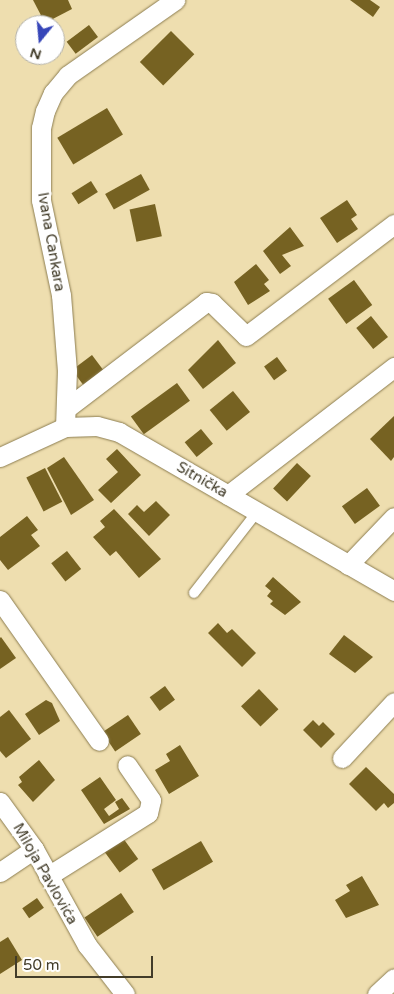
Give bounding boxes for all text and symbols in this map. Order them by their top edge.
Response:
north arrow [15,15,65,65]
text: N [28,44,44,64]
street label: Ivana Cankara [33,191,69,293]
street label: Sitnička [173,458,231,502]
street label: Miloja Pavlovića [9,820,81,928]
scale bar [18,946,155,978]
text: 50 m [23,956,60,974]

